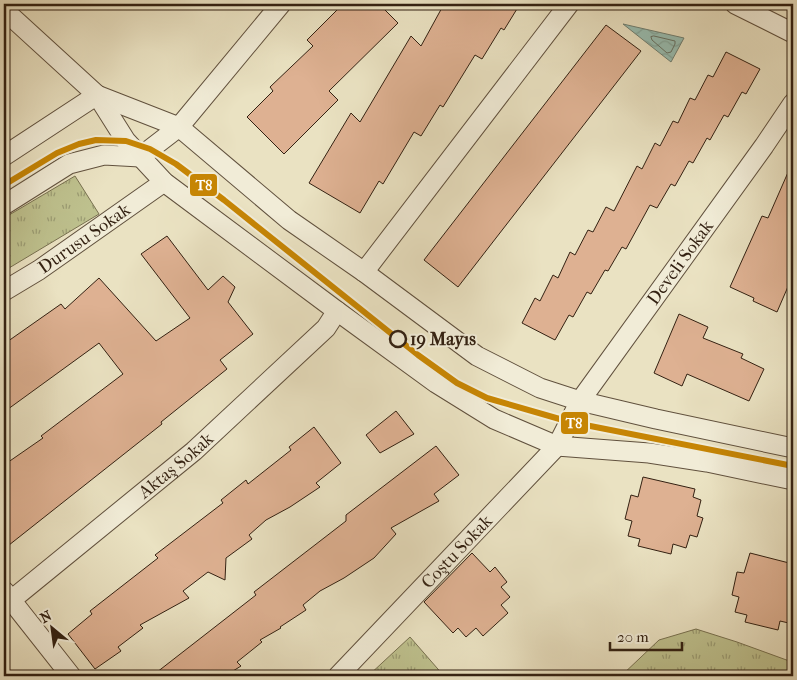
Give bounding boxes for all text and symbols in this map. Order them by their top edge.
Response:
line badge: T8 [189,173,218,197]
text: T8 [195,177,212,194]
street label: Durusu Sokak [34,199,135,278]
street label: Develi Sokak [643,216,718,309]
place label: 19 Mayıs [410,329,476,350]
marker: 19 Mayıs [389,330,407,348]
line badge: T8 [560,411,589,435]
text: T8 [565,415,582,432]
street label: Aktaş Sokak [134,428,218,504]
street label: Coştu Sokak [417,510,497,593]
north arrow [28,602,78,652]
text: N [37,607,55,627]
scale bar [610,620,682,652]
text: 20 m [617,628,649,646]

